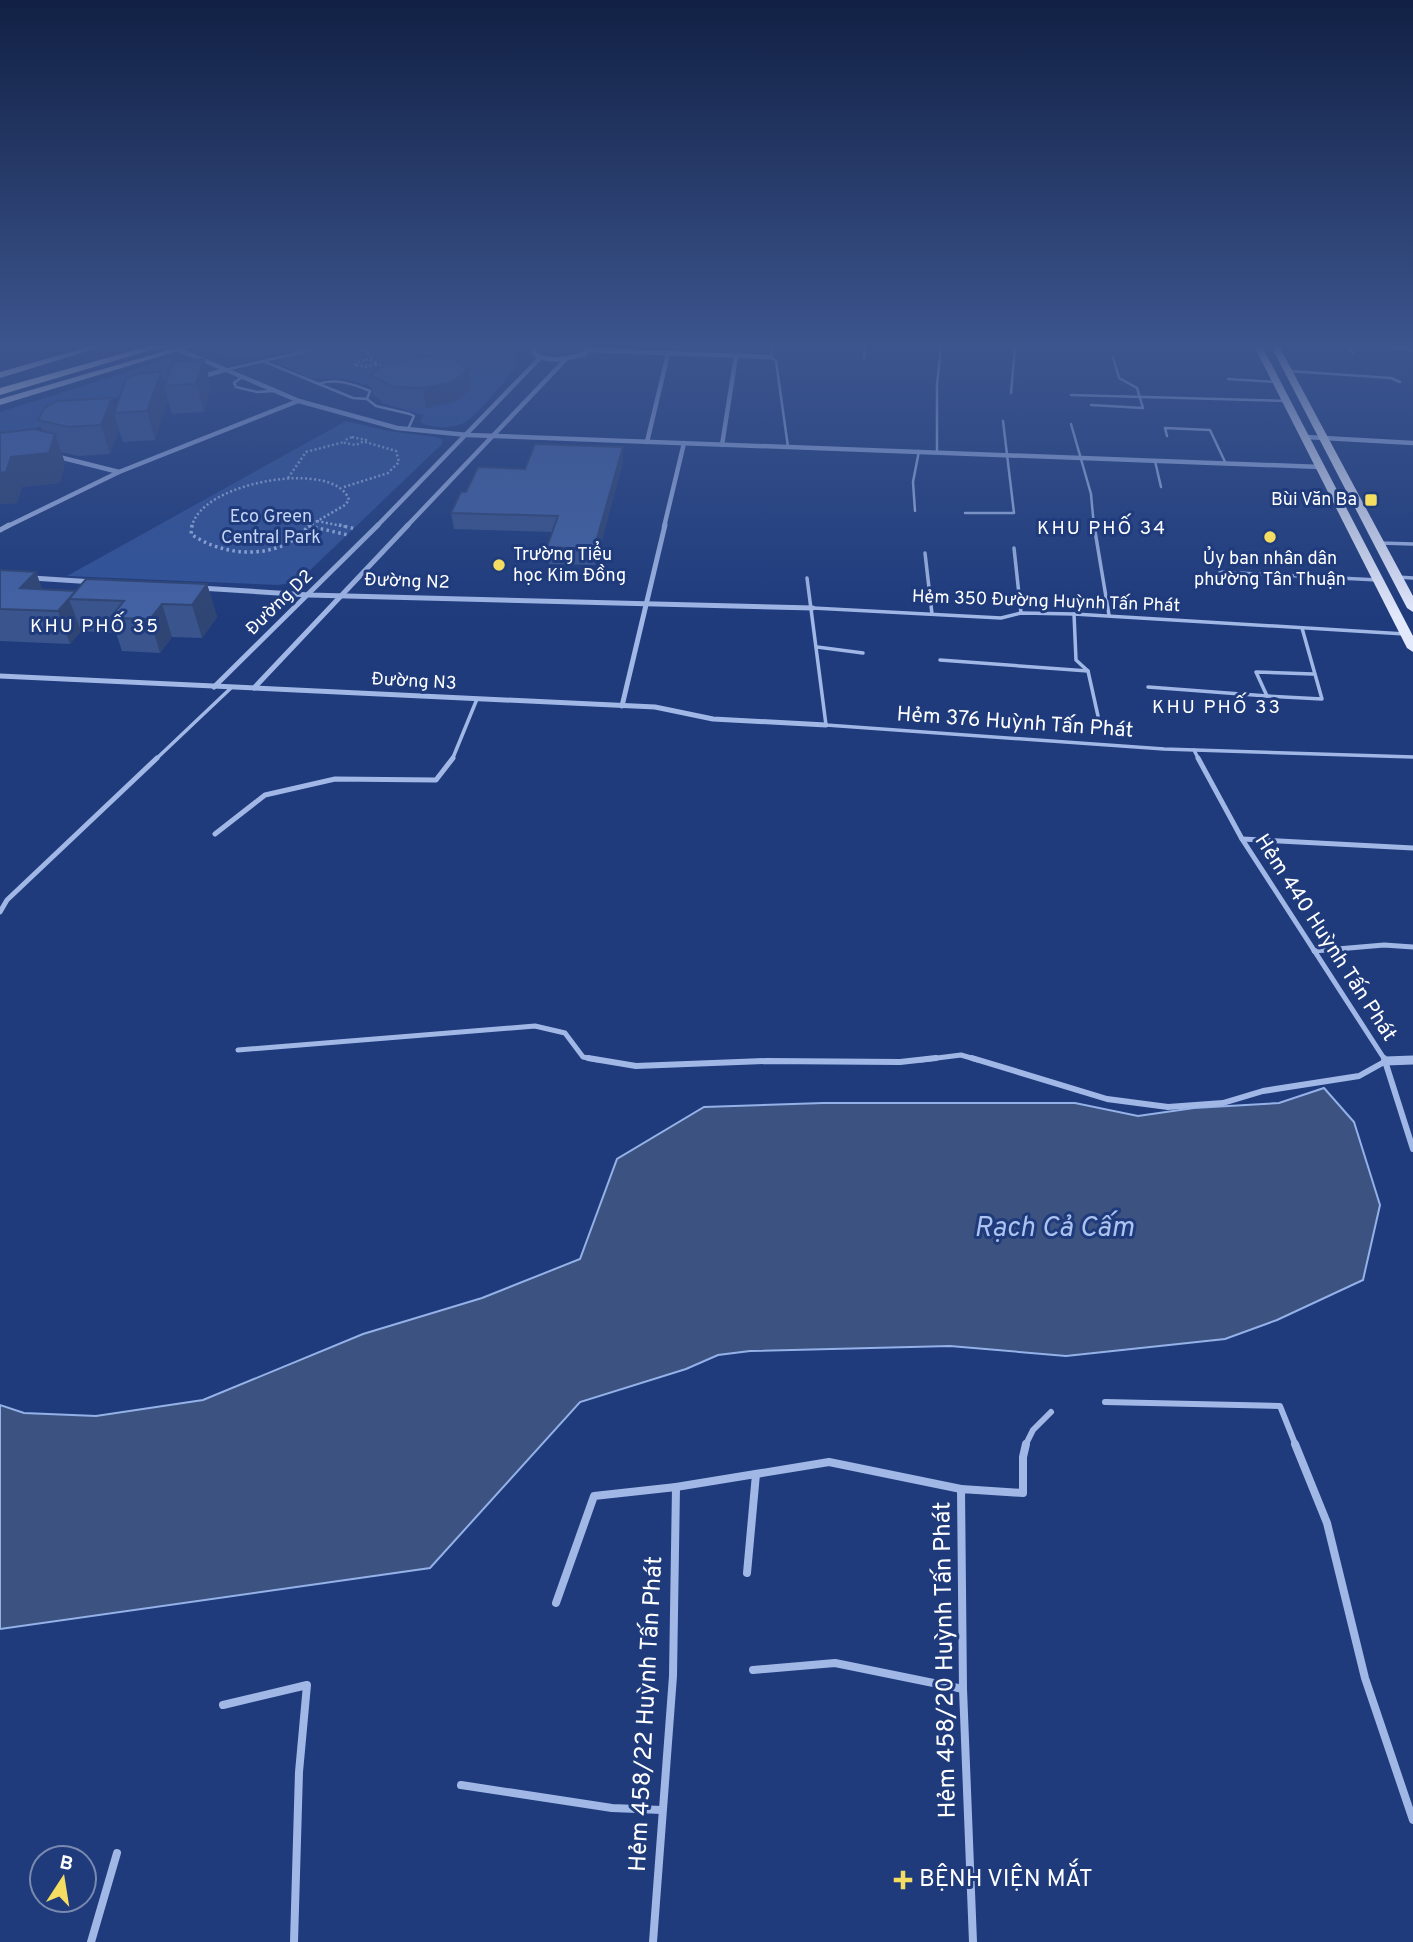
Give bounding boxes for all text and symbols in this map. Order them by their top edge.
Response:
place label: Bùi Văn Ba [1271,489,1357,512]
marker: Bùi Văn Ba [1363,492,1379,508]
park label: Eco Green Central Park [221,506,321,550]
district label: KHU PHỐ 34 [1037,513,1167,541]
marker: Ủy ban nhân dân phường Tân Thuận [1262,529,1278,545]
place label: Trường Tiểu học Kim Đồng [513,540,626,588]
place label: Ủy ban nhân dân phường Tân Thuận [1194,545,1346,592]
marker: Trường Tiểu học Kim Đồng [491,557,507,573]
street label: Đường D2 [242,565,318,641]
street label: Đường N2 [364,569,450,595]
street label: Hẻm 350 Đường Huỳnh Tấn Phát [911,585,1181,618]
district label: KHU PHỐ 35 [30,611,160,639]
street label: Đường N3 [371,668,457,696]
district label: KHU PHỐ 33 [1152,692,1282,720]
street label: Hẻm 376 Huỳnh Tấn Phát [896,701,1134,745]
street label: Hẻm 440 Huỳnh Tấn Phát [1248,829,1402,1047]
water label: Rạch Cả Cấm [974,1210,1134,1247]
street label: Hẻm 458/20 Huỳnh Tấn Phát [927,1501,964,1819]
street label: Hẻm 458/22 Huỳnh Tấn Phát [623,1555,670,1873]
north arrow [28,1844,98,1914]
text: B [57,1851,75,1877]
place label: BỆNH VIỆN MẮT [919,1858,1093,1895]
marker: BỆNH VIỆN MẮT [893,1870,913,1890]

